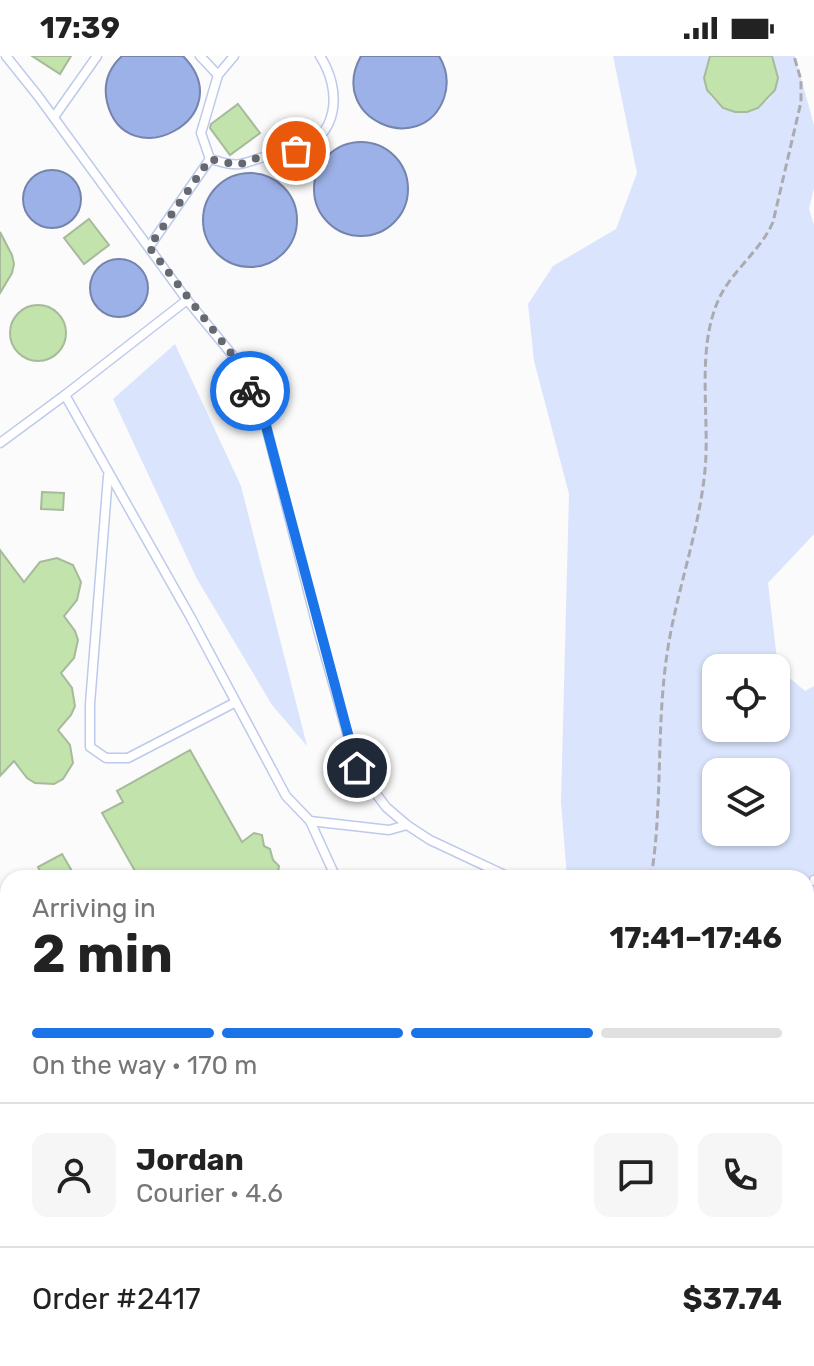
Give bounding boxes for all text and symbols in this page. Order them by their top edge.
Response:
text: 17:39 [40,10,120,46]
pin [262,117,330,185]
icon: bag [274,129,318,173]
courier [210,351,290,431]
icon: bike [228,369,272,413]
map controls [702,654,790,846]
button: locate [702,654,790,742]
pin [323,734,391,802]
icon: home [335,746,379,790]
button: layers [702,758,790,846]
text: Arriving in [32,893,156,924]
text: 17:41–17:46 [609,920,782,956]
text: 2 min [32,923,173,985]
text: On the way · 170 m [32,1050,257,1081]
button: person [32,1133,116,1217]
button: chat [594,1133,678,1217]
button: phone [698,1133,782,1217]
text: Jordan [136,1142,244,1178]
text: Courier · 4.6 [136,1178,283,1209]
text: Order #2417 [32,1281,201,1317]
text: $37.74 [682,1281,782,1317]

